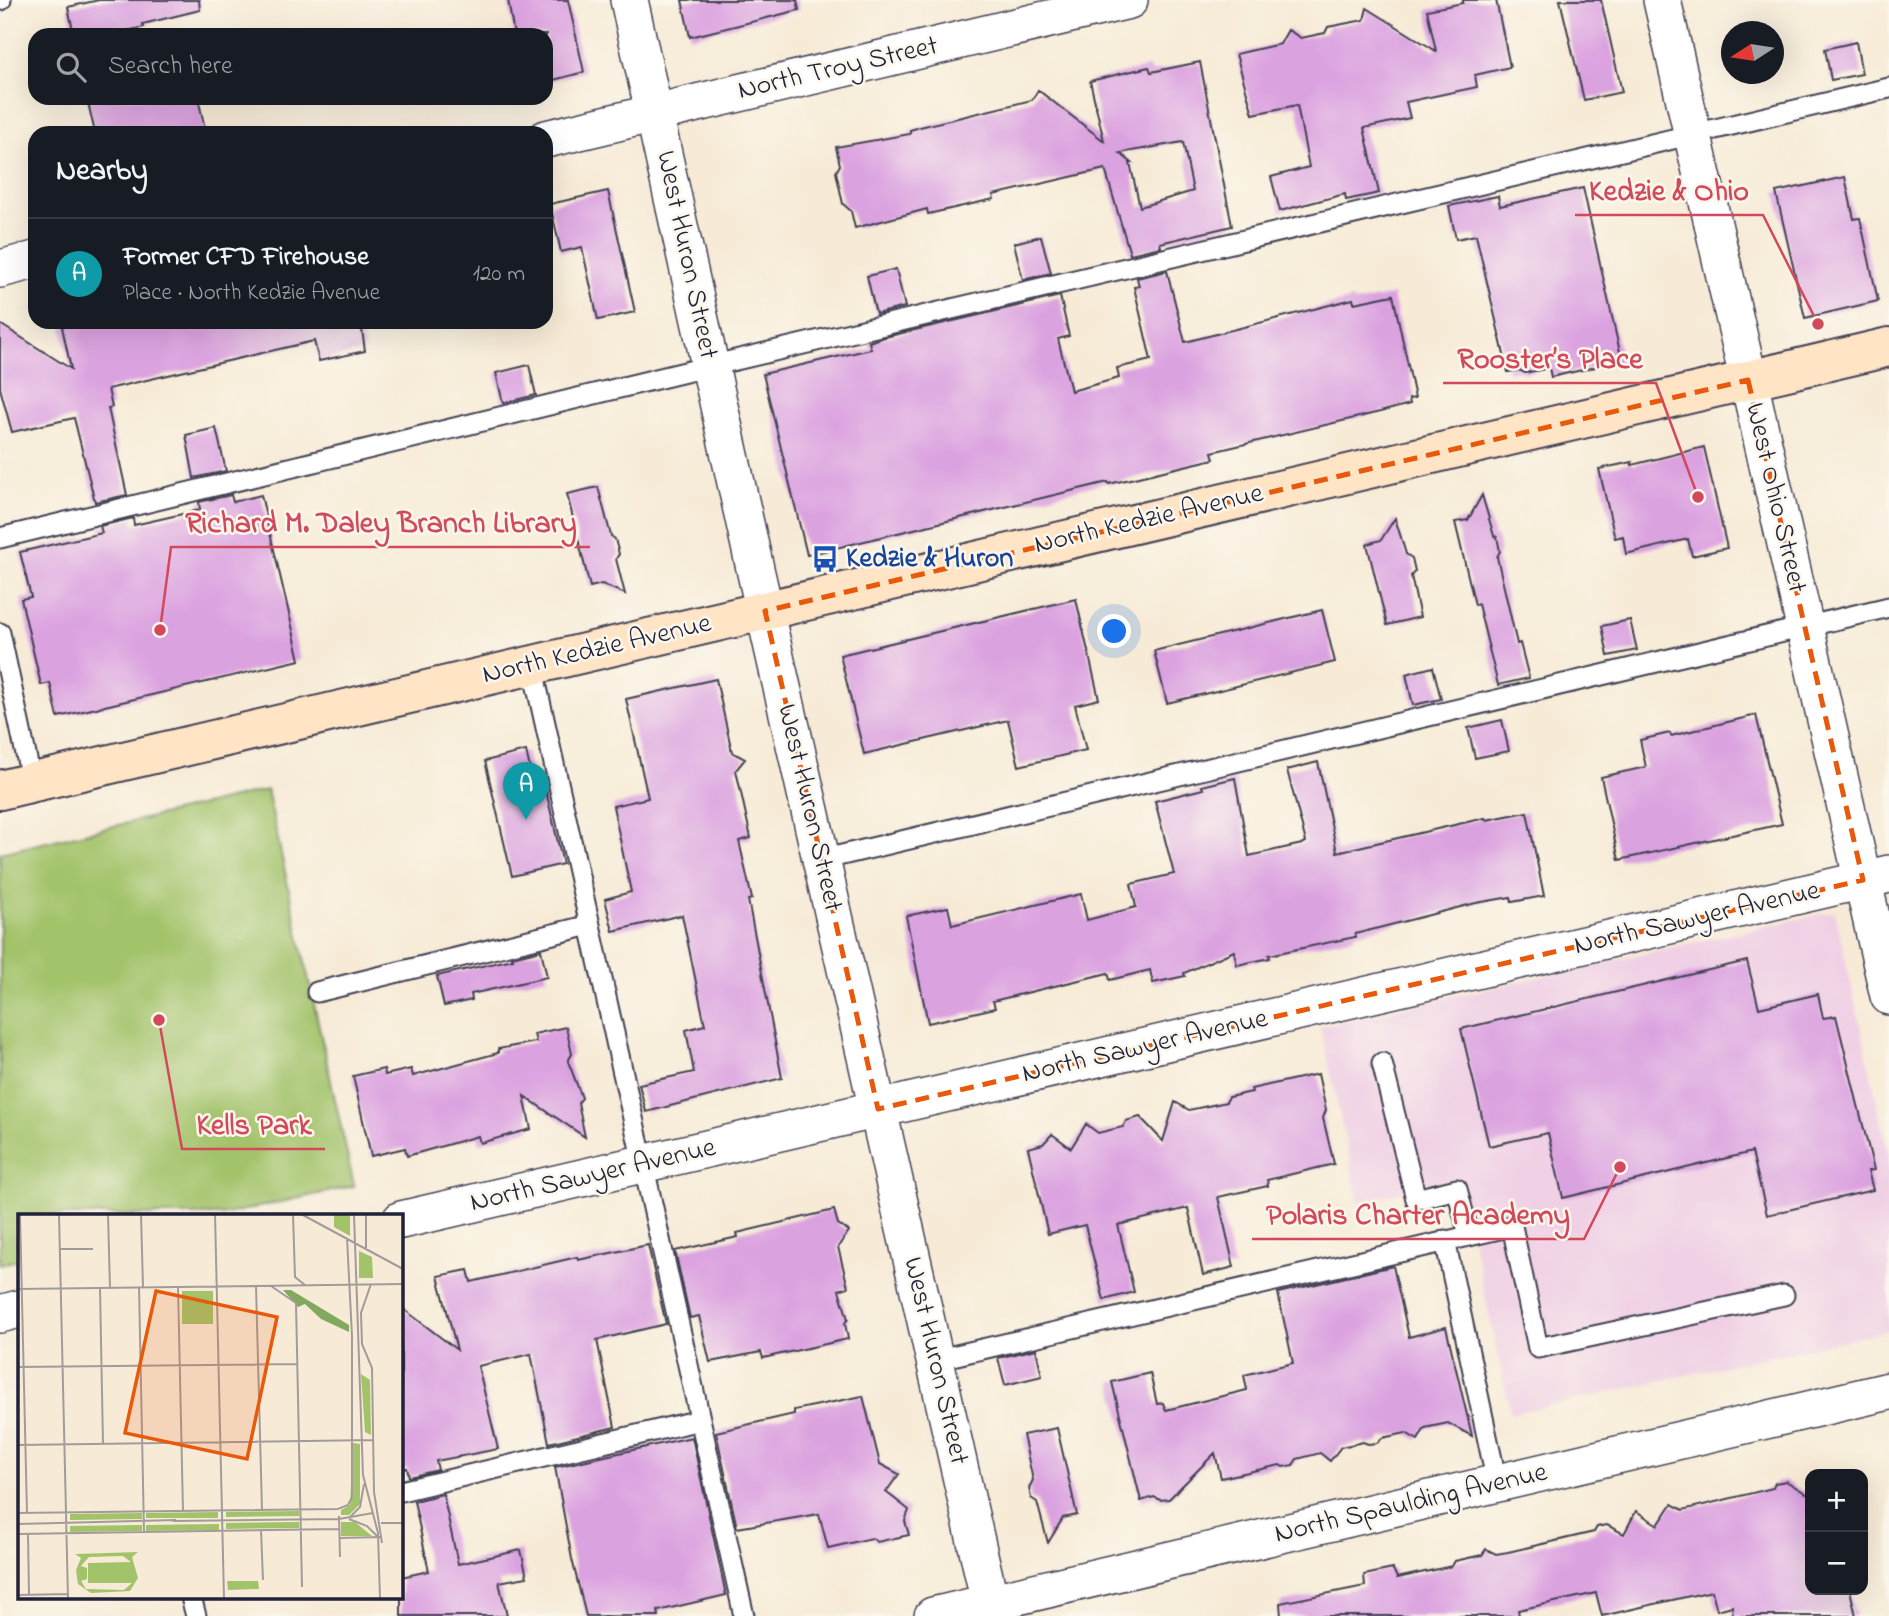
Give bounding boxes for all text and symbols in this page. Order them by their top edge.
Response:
north arrow [1721,21,1784,84]
street label: North Troy Street [734,26,942,112]
search box [28,28,553,105]
icon: search [52,48,90,86]
text: Search here [108,48,233,86]
street label: West Huron Street [644,147,728,363]
text: Nearby [56,150,148,194]
callout: Kedzie & Ohio [1575,164,1763,215]
text: Kedzie & Ohio [1589,171,1749,215]
text: Former CFD Firehouse [123,239,369,277]
text: A [72,258,86,291]
text: 120 m [473,258,525,291]
text: Place · North Kedzie Avenue [123,277,380,310]
callout: Rooster’s Place [1443,332,1656,383]
text: Rooster’s Place [1457,339,1644,383]
street label: West Ohio Street [1733,399,1817,597]
street label: North Kedzie Avenue [1031,474,1268,566]
callout: Richard M. Daley Branch Library [171,496,590,547]
text: Richard M. Daley Branch Library [185,503,577,547]
place label: Kedzie & Huron [846,539,1013,580]
bus stop icon: Kedzie & Huron [810,544,840,574]
street label: North Kedzie Avenue [479,604,716,696]
your location [1097,614,1131,648]
street label: West Huron Street [765,700,853,916]
pin: A [503,762,549,820]
street label: North Sawyer Avenue [1570,871,1824,967]
street label: North Sawyer Avenue [1018,999,1272,1095]
callout: Kells Park [182,1098,325,1149]
text: Kells Park [196,1105,312,1149]
street label: North Sawyer Avenue [466,1128,720,1224]
callout: Polaris Charter Academy [1252,1188,1584,1239]
text: Polaris Charter Academy [1266,1195,1570,1239]
inset map [18,1214,402,1598]
street label: West Huron Street [891,1253,979,1469]
street label: North Spaulding Avenue [1271,1453,1552,1555]
map controls [1805,1469,1868,1595]
button: + [1805,1469,1868,1532]
button: − [1805,1532,1868,1595]

